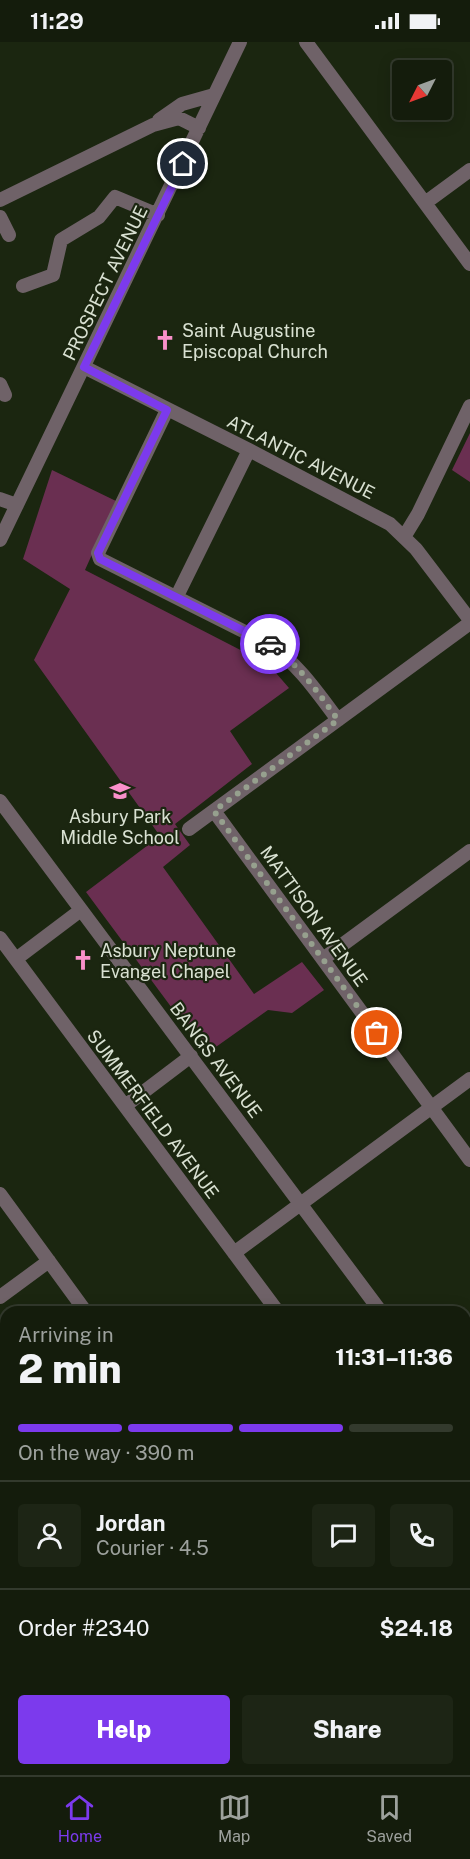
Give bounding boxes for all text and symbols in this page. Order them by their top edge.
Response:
text: 11:29 [30,8,84,34]
north arrow [392,60,452,120]
map controls [392,60,452,120]
pin [157,138,208,189]
icon: home [166,147,199,180]
street label: PROSPECT AVENUE [58,202,152,364]
place label: Saint Augustine Episcopal Church [182,320,328,362]
church icon: Saint Augustine Episcopal Church [153,328,177,352]
street label: ATLANTIC AVENUE [224,411,378,503]
courier [240,614,300,674]
icon: car [254,628,287,661]
school or university icon: Asbury Park Middle School [108,779,132,803]
place label: Asbury Park Middle School [60,806,180,848]
street label: MATTISON AVENUE [256,842,372,990]
place label: Asbury Neptune Evangel Chapel [100,940,236,982]
church icon: Asbury Neptune Evangel Chapel [71,948,95,972]
street label: BANGS AVENUE [166,998,266,1122]
pin [351,1007,402,1058]
icon: bag [360,1016,393,1049]
street label: SUMMERFIELD AVENUE [83,1026,223,1202]
text: Arriving in [18,1323,113,1347]
text: 11:31–11:36 [335,1344,453,1370]
text: 2 min [18,1346,122,1392]
text: On the way · 390 m [18,1441,194,1465]
button: person [18,1504,81,1567]
button: chat [312,1504,375,1567]
button: phone [390,1504,453,1567]
text: Jordan [96,1510,165,1536]
text: Courier · 4.5 [96,1536,209,1560]
text: Order #2340 [18,1615,149,1641]
text: $24.18 [380,1615,453,1641]
button: Help [18,1695,230,1764]
button: Share [242,1695,453,1764]
tab: Home [58,1791,102,1846]
tab: Map [218,1791,251,1846]
tab: Saved [366,1791,412,1846]

